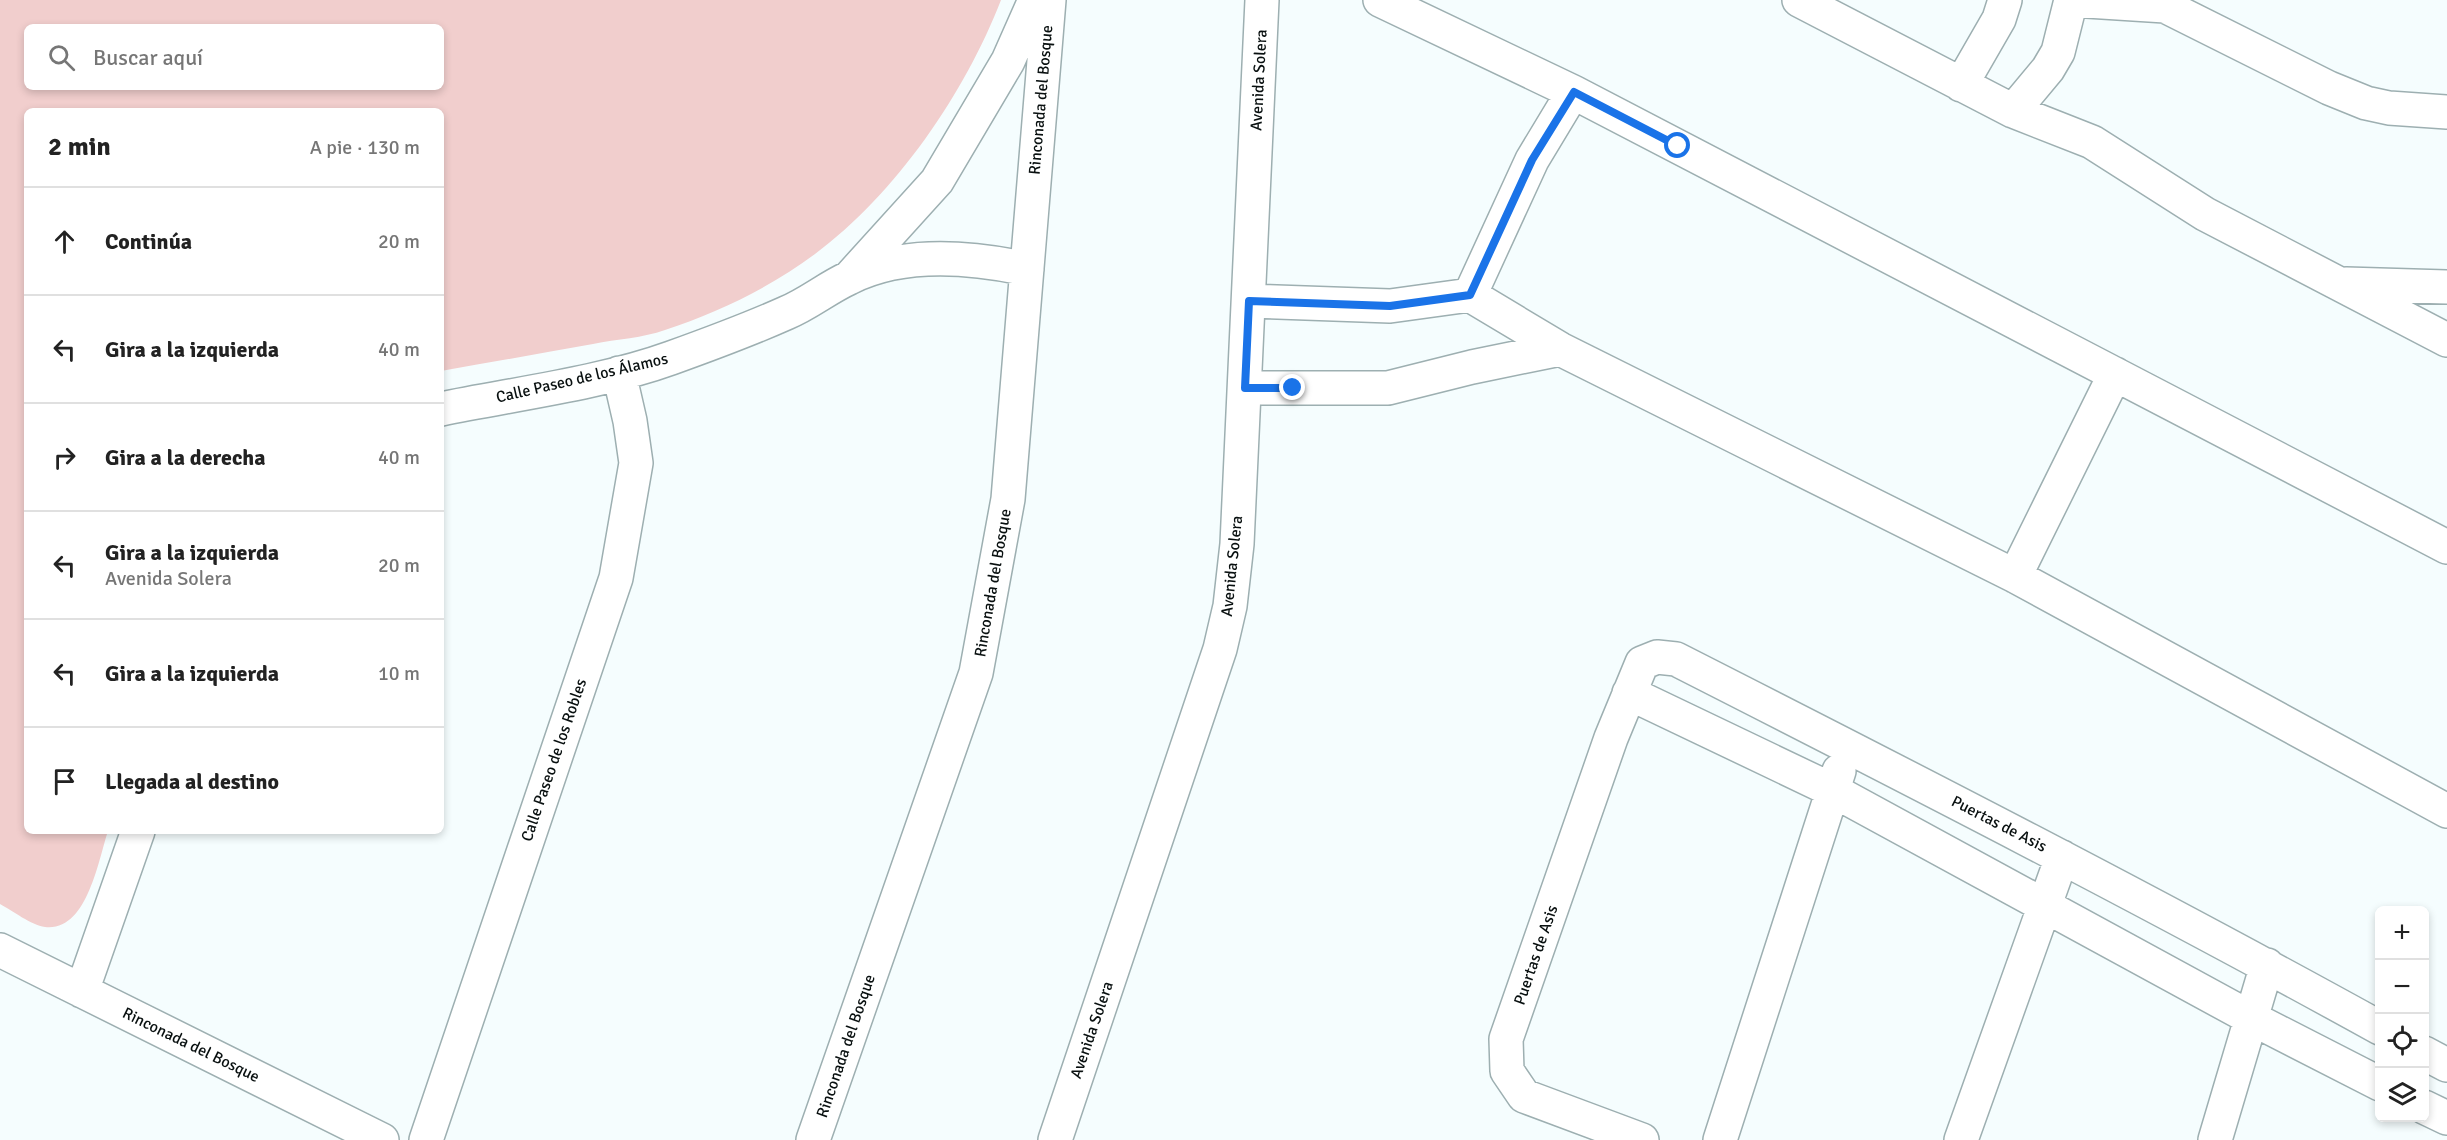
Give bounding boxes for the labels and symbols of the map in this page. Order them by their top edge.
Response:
street label: Rinconada del Bosque [1024,24,1058,176]
street label: Avenida Solera [1246,29,1272,131]
route start [1664,132,1690,158]
street label: Calle Paseo de los Álamos [494,348,670,408]
route end [1279,374,1305,400]
street label: Rinconada del Bosque [970,507,1016,659]
street label: Avenida Solera [1217,515,1247,617]
street label: Calle Paseo de los Robles [517,676,591,844]
street label: Puertas de Asis [1948,791,2050,857]
street label: Puertas de Asis [1510,902,1562,1008]
street label: Rinconada del Bosque [812,972,880,1120]
street label: Avenida Solera [1066,979,1118,1081]
street label: Rinconada del Bosque [119,1003,263,1087]

